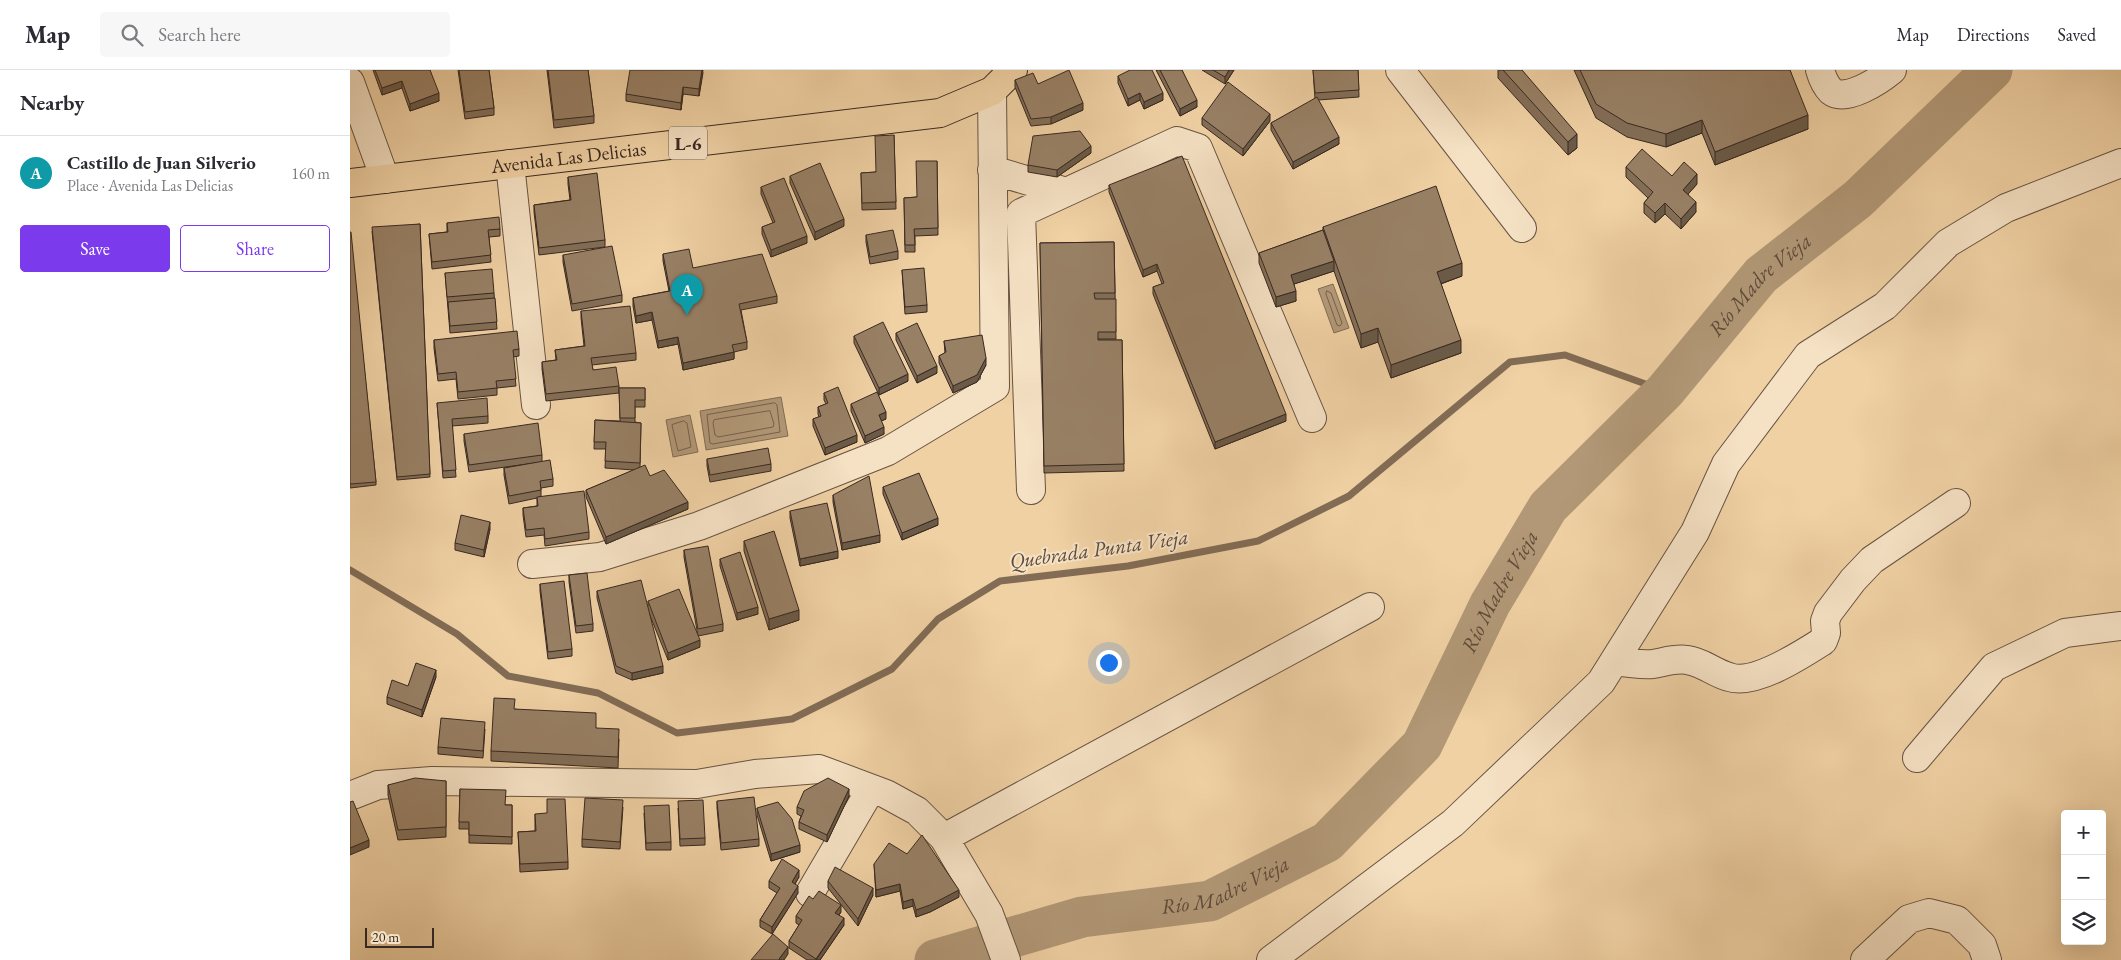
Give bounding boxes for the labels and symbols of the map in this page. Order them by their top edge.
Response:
road number: L-6 [669,126,707,160]
street label: Avenida Las Delicias [488,135,648,179]
water label: Río Madre Vieja [1702,227,1816,342]
pin: A [671,274,703,315]
water label: Quebrada Punta Vieja [1008,523,1190,574]
water label: Río Madre Vieja [1455,525,1544,657]
your location [1096,650,1122,676]
water label: Río Madre Vieja [1159,849,1294,920]
scale bar [365,925,434,948]

